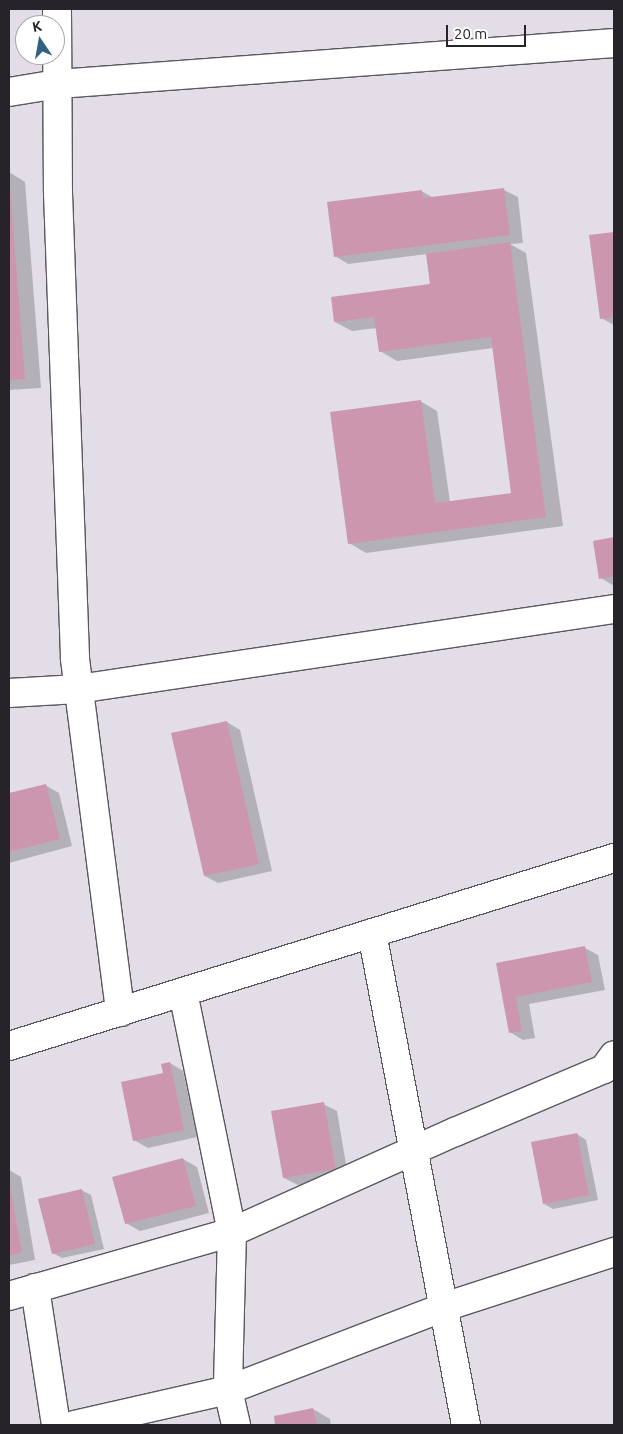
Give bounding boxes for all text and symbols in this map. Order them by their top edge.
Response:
north arrow [15,15,65,65]
scale bar [448,15,528,47]
text: K [31,18,43,35]
text: 20 m [454,25,487,42]

